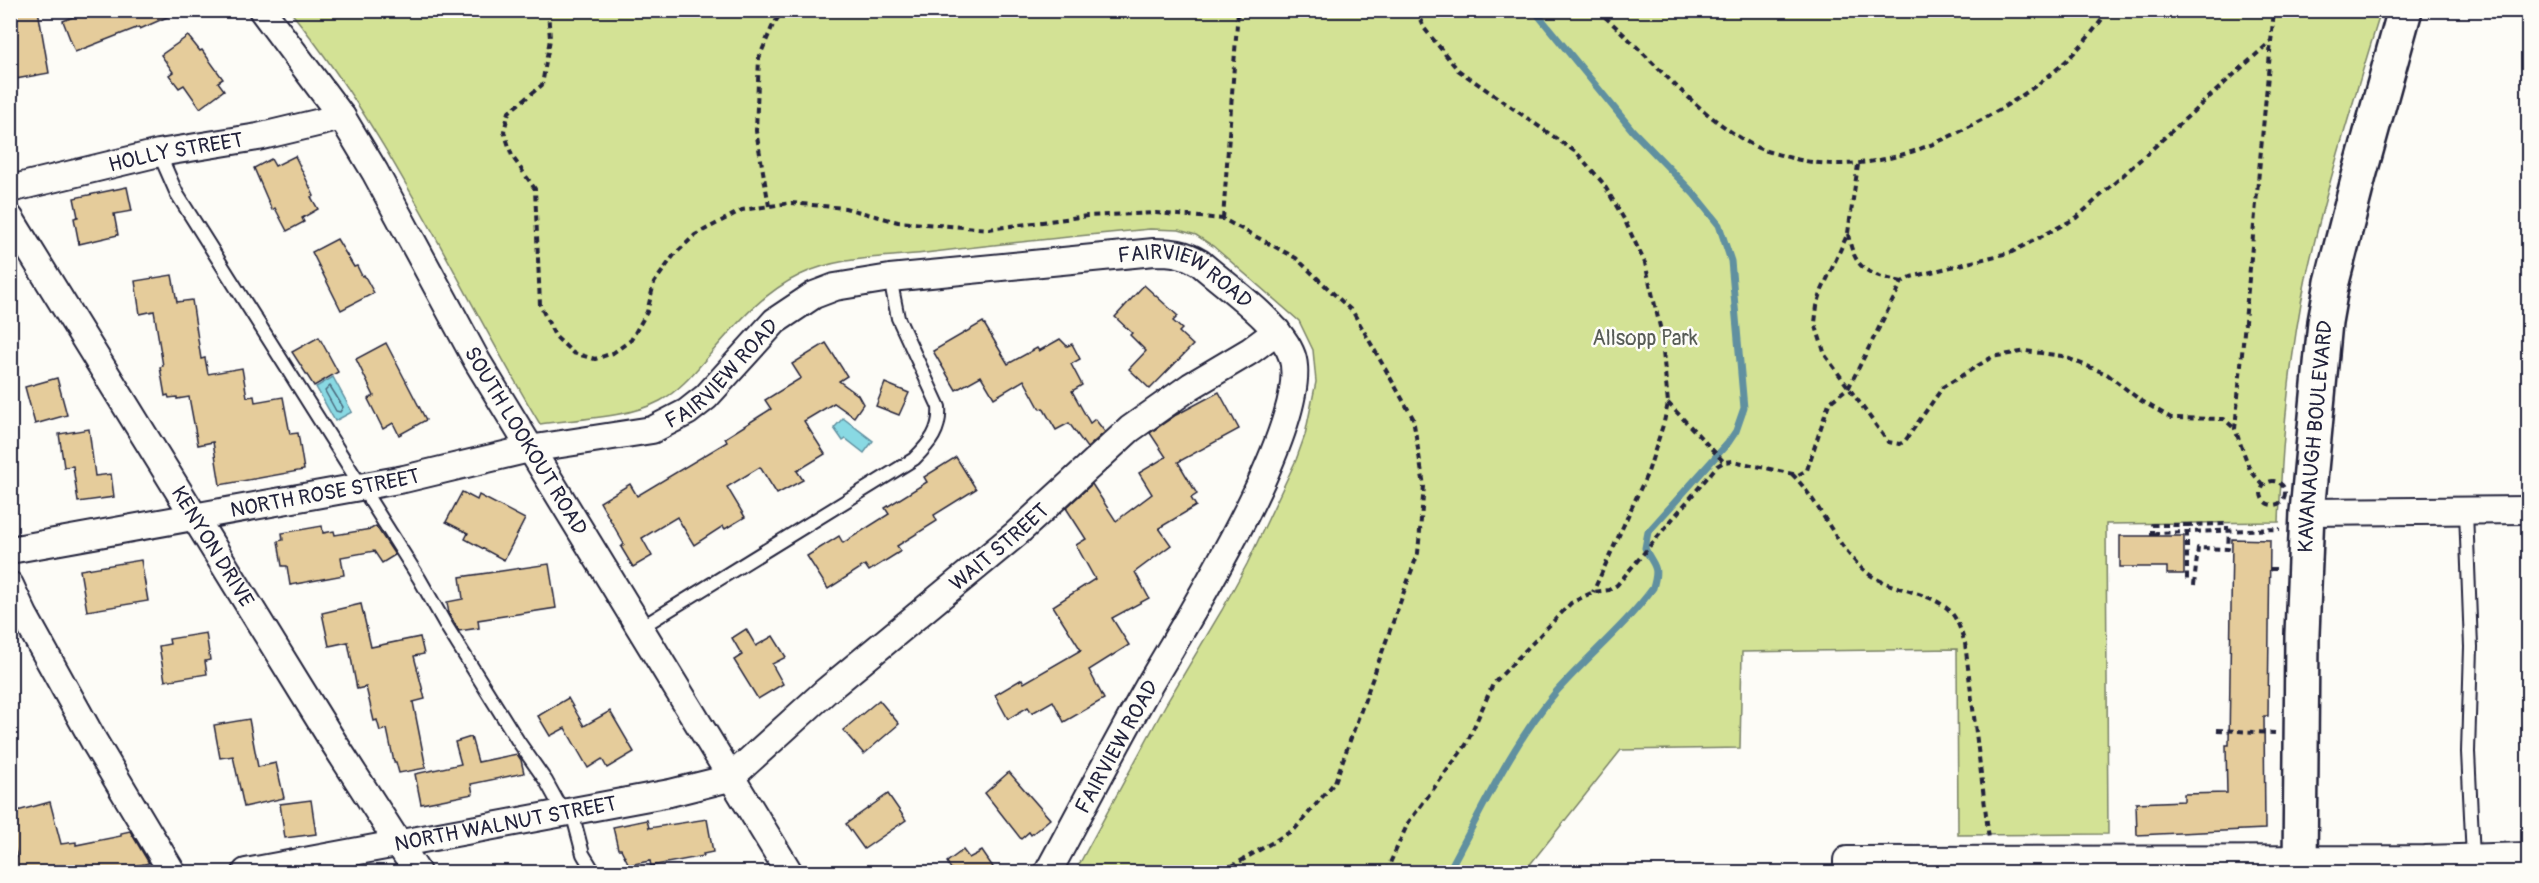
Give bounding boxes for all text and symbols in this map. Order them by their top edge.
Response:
street label: HOLLY STREET [106,126,245,178]
street label: FAIRVIEW ROAD [1117,238,1258,314]
street label: FAIRVIEW ROAD [660,313,784,435]
street label: KAVANAUGH BOULEVARD [2292,319,2339,553]
park label: Allsopp Park [1592,325,1698,352]
street label: SOUTH LOOKOUT ROAD [458,342,594,540]
street label: NORTH ROSE STREET [228,462,423,524]
street label: KENYON DRIVE [165,481,260,612]
street label: WAIT STREET [944,497,1055,597]
street label: FAIRVIEW ROAD [1069,675,1165,819]
street label: NORTH WALNUT STREET [392,790,619,858]

